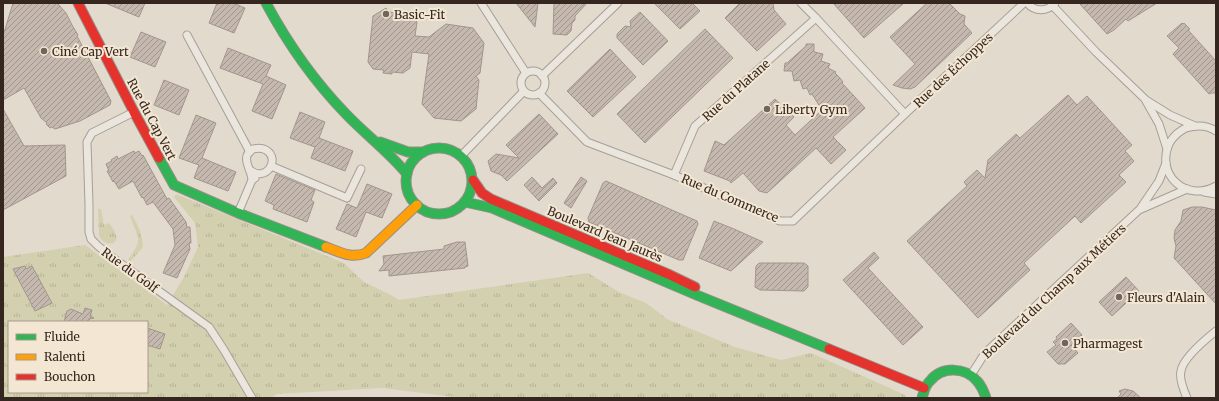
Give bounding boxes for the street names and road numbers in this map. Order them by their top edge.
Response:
street label: Rue des Échoppes [910,29,996,111]
street label: Rue du Platane [699,56,773,124]
street label: Rue du Cap Vert [124,76,180,163]
street label: Rue du Commerce [679,171,781,225]
street label: Boulevard Jean Jaurès [545,203,665,265]
street label: Boulevard du Champ aux Métiers [979,220,1129,362]
street label: Rue du Golf [99,244,162,296]

